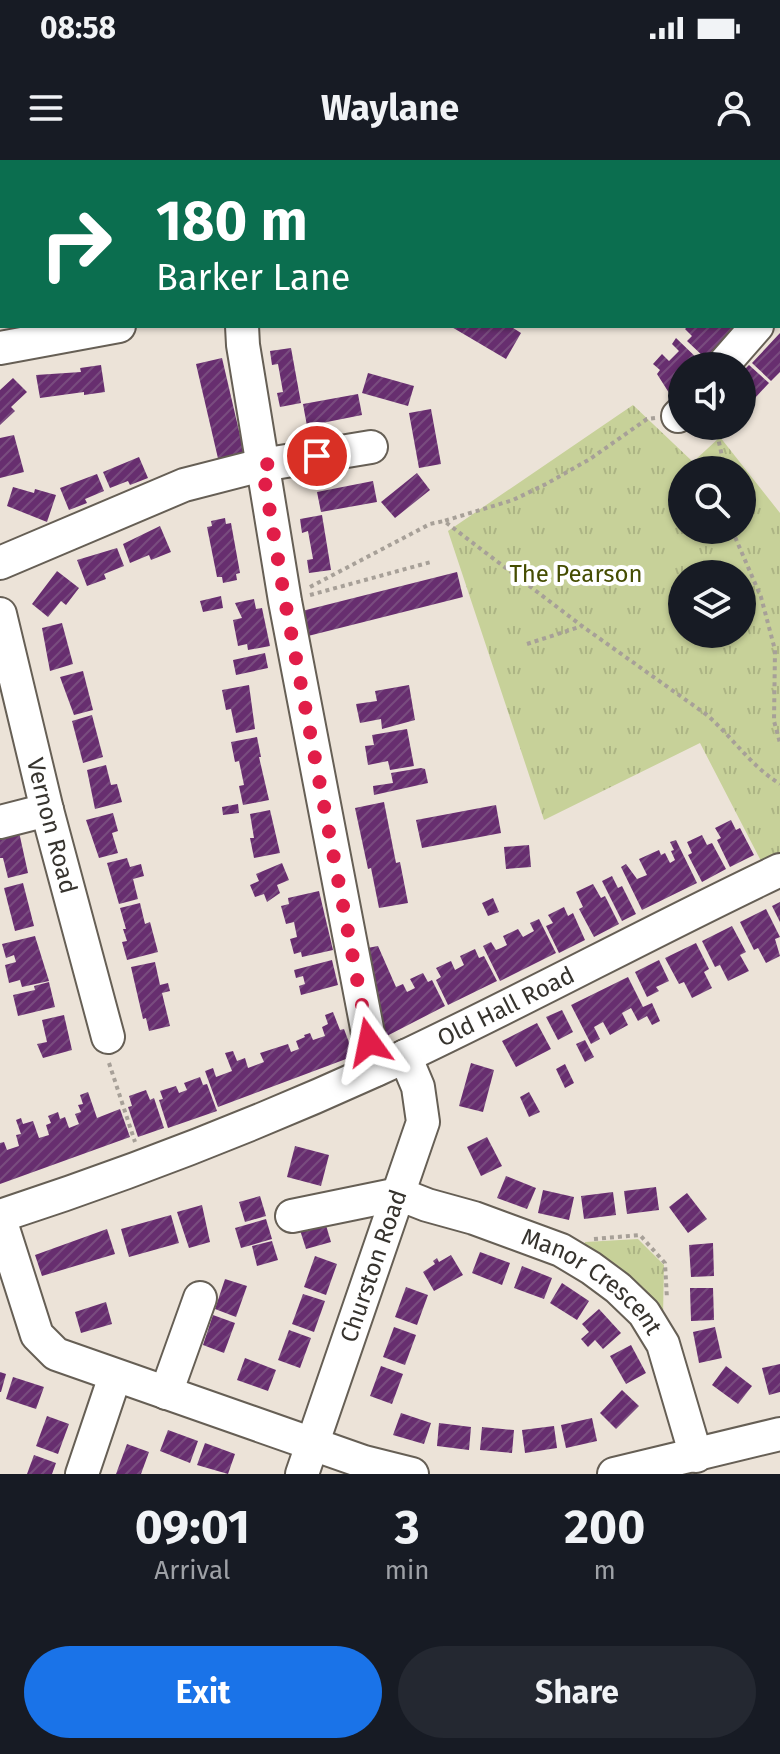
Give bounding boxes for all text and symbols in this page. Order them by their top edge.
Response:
text: 08:58 [40,10,116,46]
icon: menu [24,86,68,130]
text: Waylane [321,86,459,130]
icon: person [712,86,756,130]
text: 180 m [156,188,308,255]
icon: right [24,192,128,296]
text: Barker Lane [156,256,350,300]
map controls [668,352,756,648]
button: sound [668,352,756,440]
pin [283,422,351,490]
icon: arrive [295,434,339,478]
button: search [668,456,756,544]
park label: The Pearson [509,560,643,588]
button: layers [668,560,756,648]
street label: Vernon Road [21,755,83,897]
street label: Old Hall Road [433,961,579,1053]
position arrow [327,1000,411,1084]
street label: Churston Road [334,1186,413,1346]
street label: Manor Crescent [518,1223,668,1340]
text: 09:01 [135,1498,250,1556]
text: 3 [395,1498,420,1556]
text: 200 [564,1498,645,1556]
text: Arrival [154,1555,230,1586]
text: min [385,1555,430,1586]
text: m [594,1555,616,1586]
button: Exit [24,1646,382,1738]
button: Share [398,1646,756,1738]

